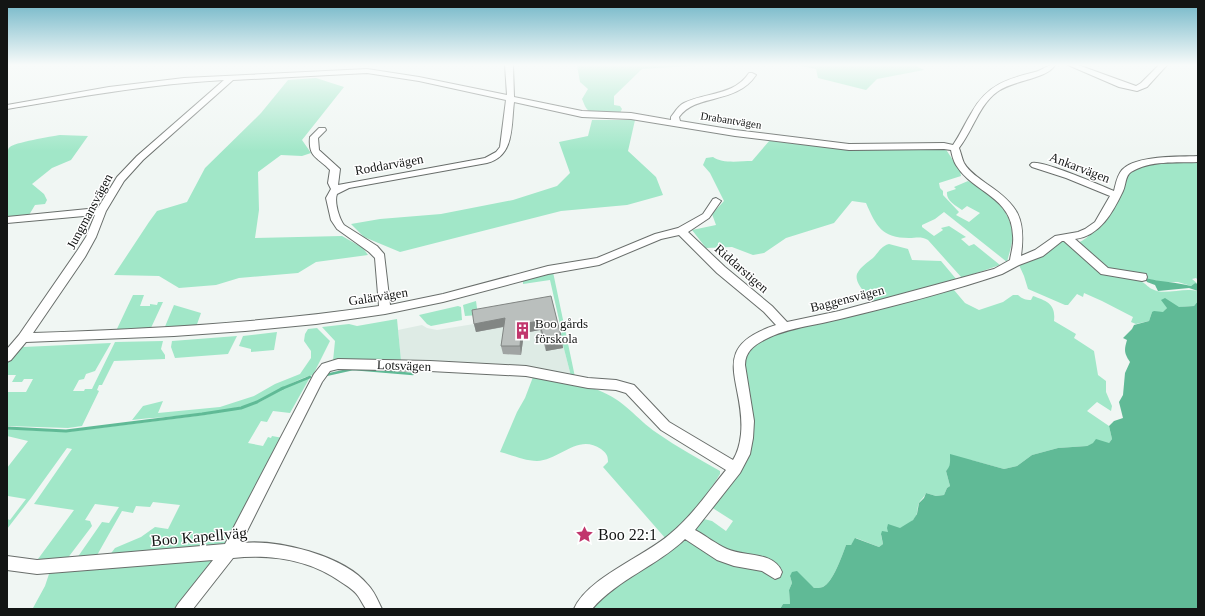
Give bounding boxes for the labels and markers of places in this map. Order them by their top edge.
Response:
place label: Boo gårds förskola [535,316,588,346]
building icon: Boo gårds förskola [512,320,532,340]
place icon: Boo 22:1 [575,524,595,544]
place label: Boo 22:1 [598,526,657,543]

